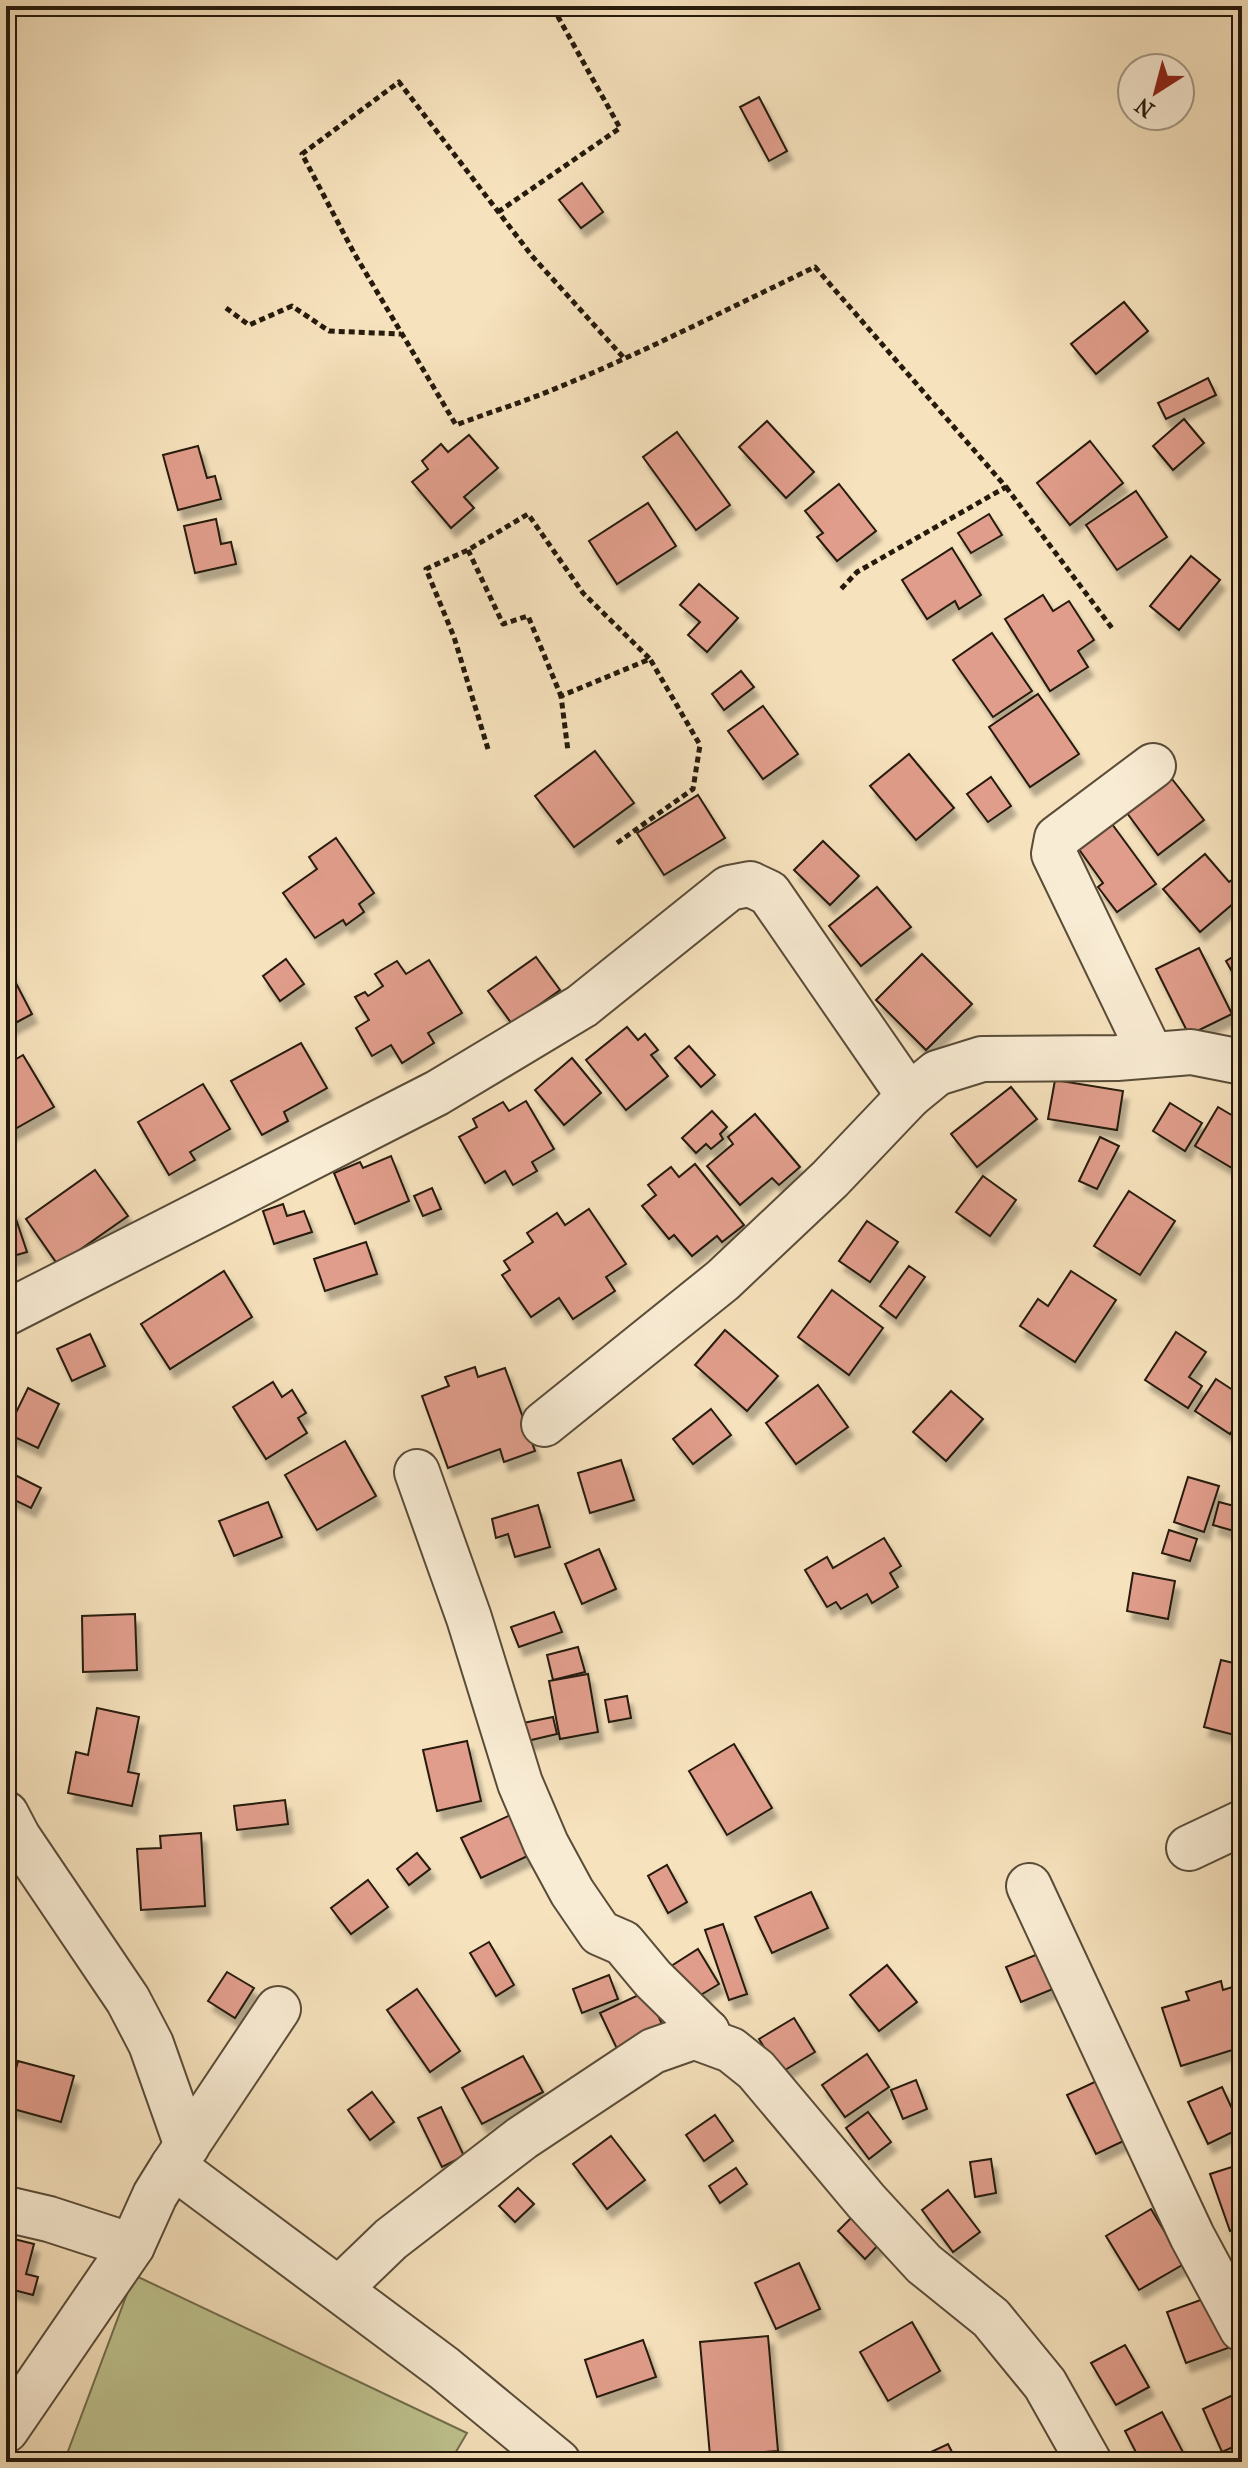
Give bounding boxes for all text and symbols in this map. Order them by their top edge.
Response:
north arrow [1116,52,1196,132]
text: N [1130,92,1159,123]

